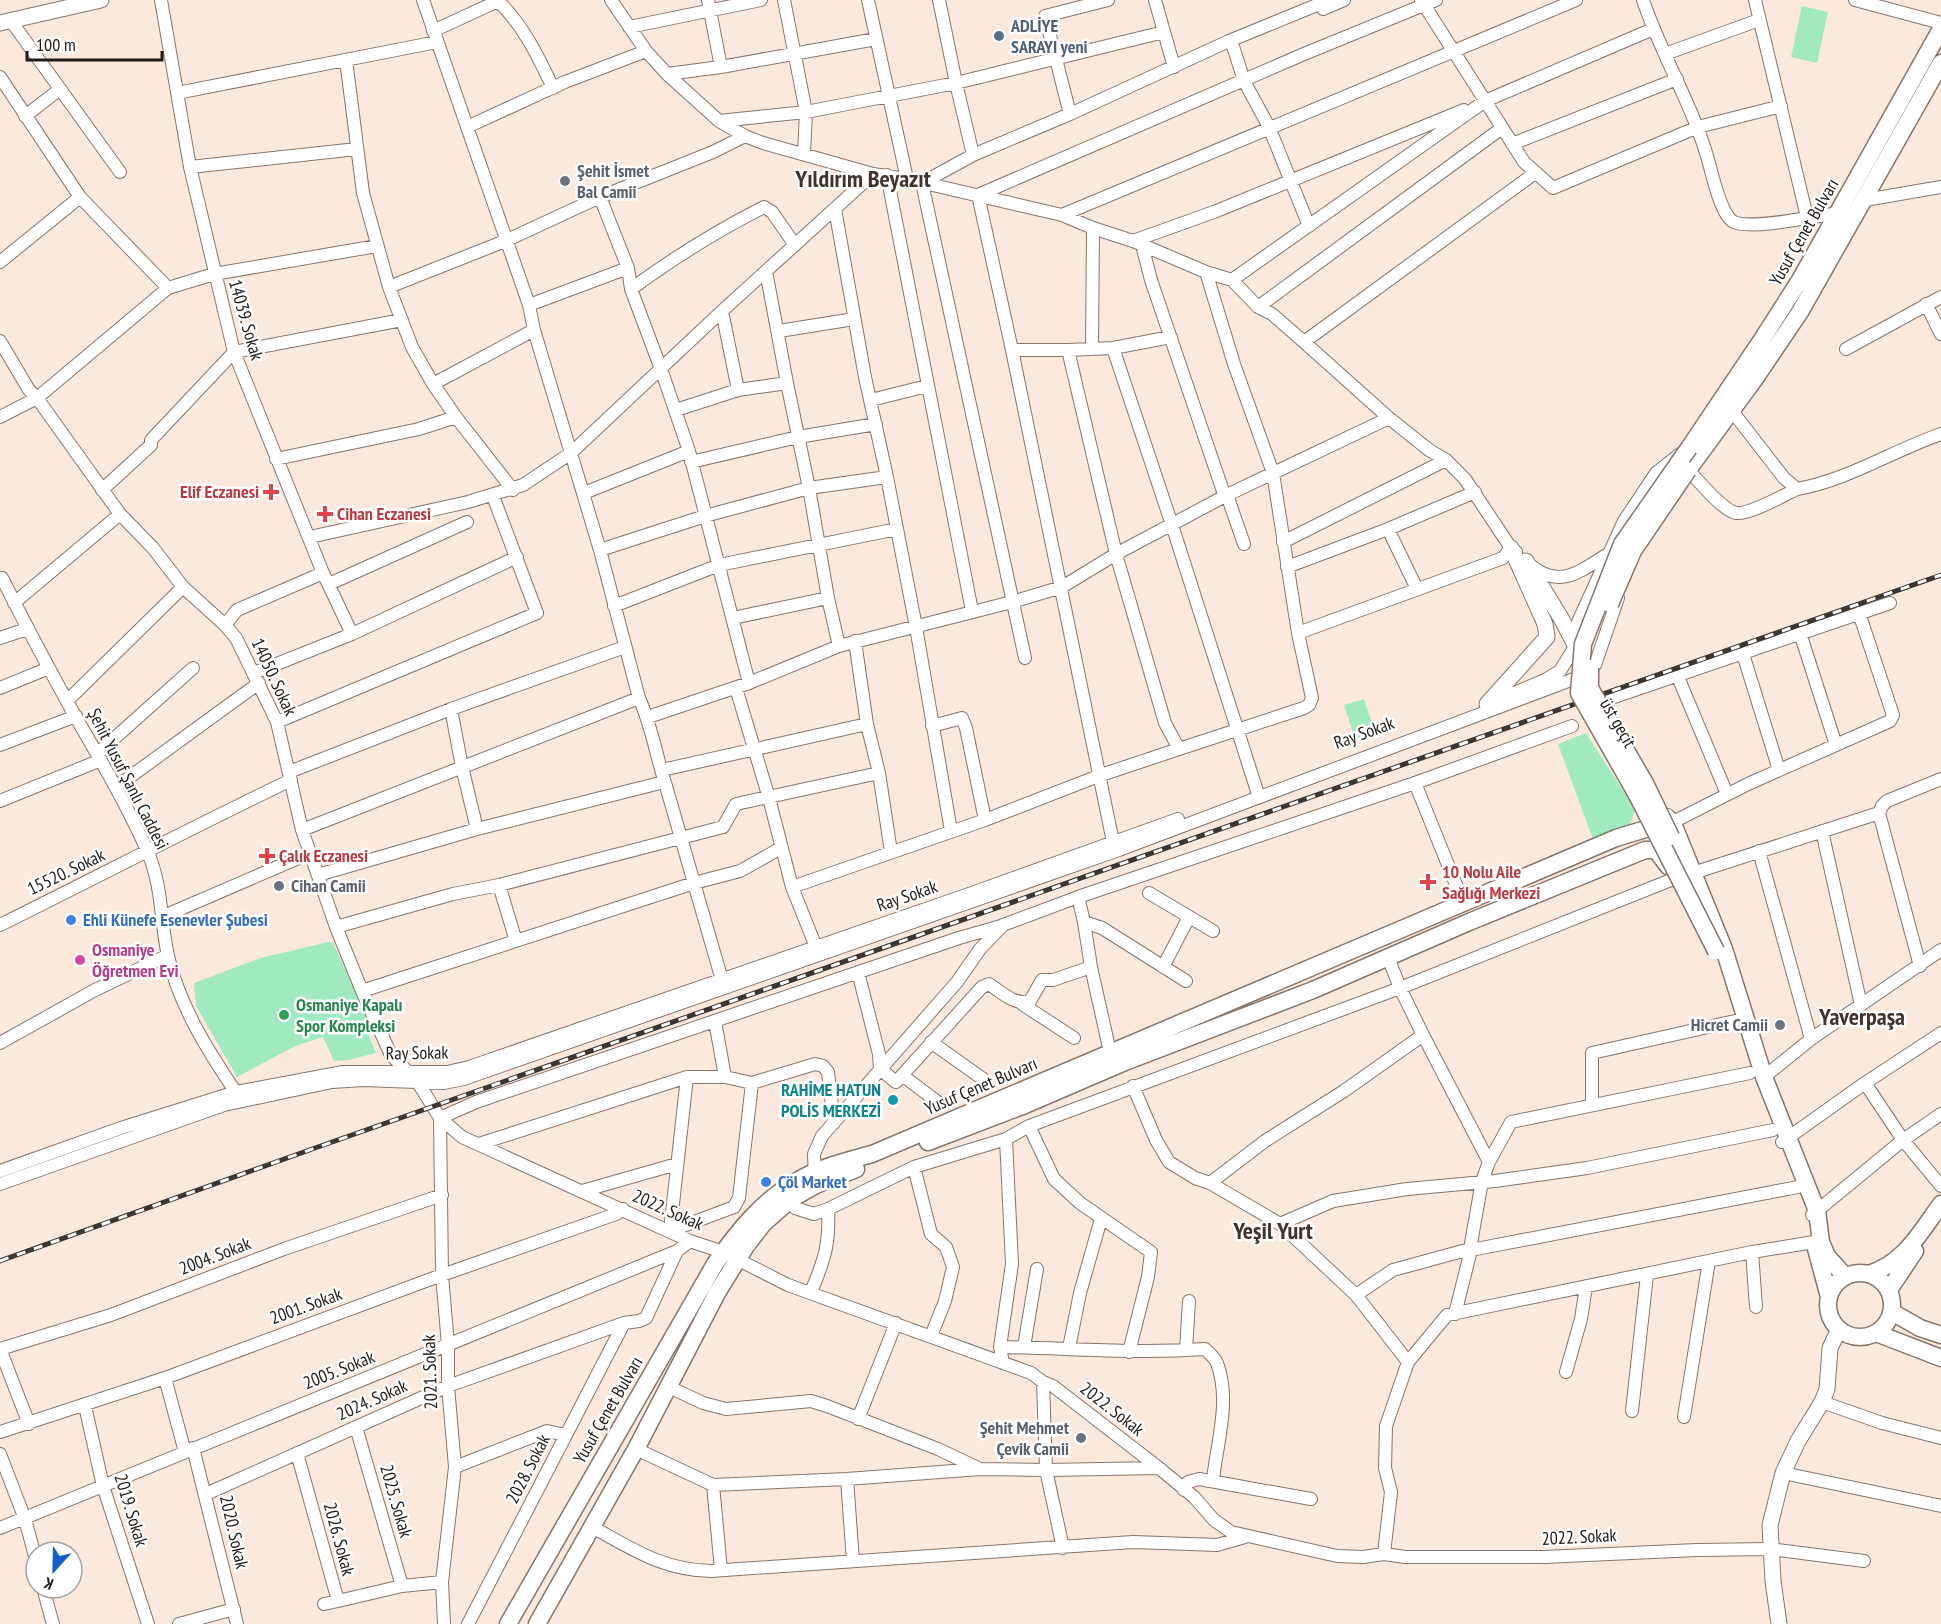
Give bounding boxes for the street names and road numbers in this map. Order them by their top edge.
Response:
street label: Yusuf Çenet Bulvarı [1764,174,1844,289]
street label: 14039. Sokak [224,277,269,363]
street label: 14050. Sokak [246,634,302,719]
street label: üst geçit [1595,694,1642,751]
street label: Şehit Yusuf Şanlı Caddesi [83,704,174,853]
street label: Ray Sokak [1331,711,1397,754]
street label: 15520. Sokak [23,843,108,900]
street label: Ray Sokak [874,874,940,917]
street label: Ray Sokak [386,1040,448,1065]
street label: Yusuf Çenet Bulvarı [921,1051,1041,1120]
street label: 2022. Sokak [629,1184,707,1235]
street label: 2004. Sokak [176,1231,254,1280]
street label: 2001. Sokak [267,1282,345,1329]
street label: 2021. Sokak [417,1334,442,1410]
street label: 2005. Sokak [300,1345,378,1394]
street label: Yusuf Çenet Bulvarı [568,1352,648,1467]
street label: 2024. Sokak [333,1374,411,1425]
street label: 2022. Sokak [1076,1376,1149,1441]
street label: 2028. Sokak [500,1430,555,1507]
street label: 2025. Sokak [375,1462,418,1540]
street label: 2019. Sokak [110,1471,153,1549]
street label: 2020. Sokak [215,1493,254,1571]
street label: 2026. Sokak [319,1500,360,1578]
street label: 2022. Sokak [1541,1523,1617,1550]

